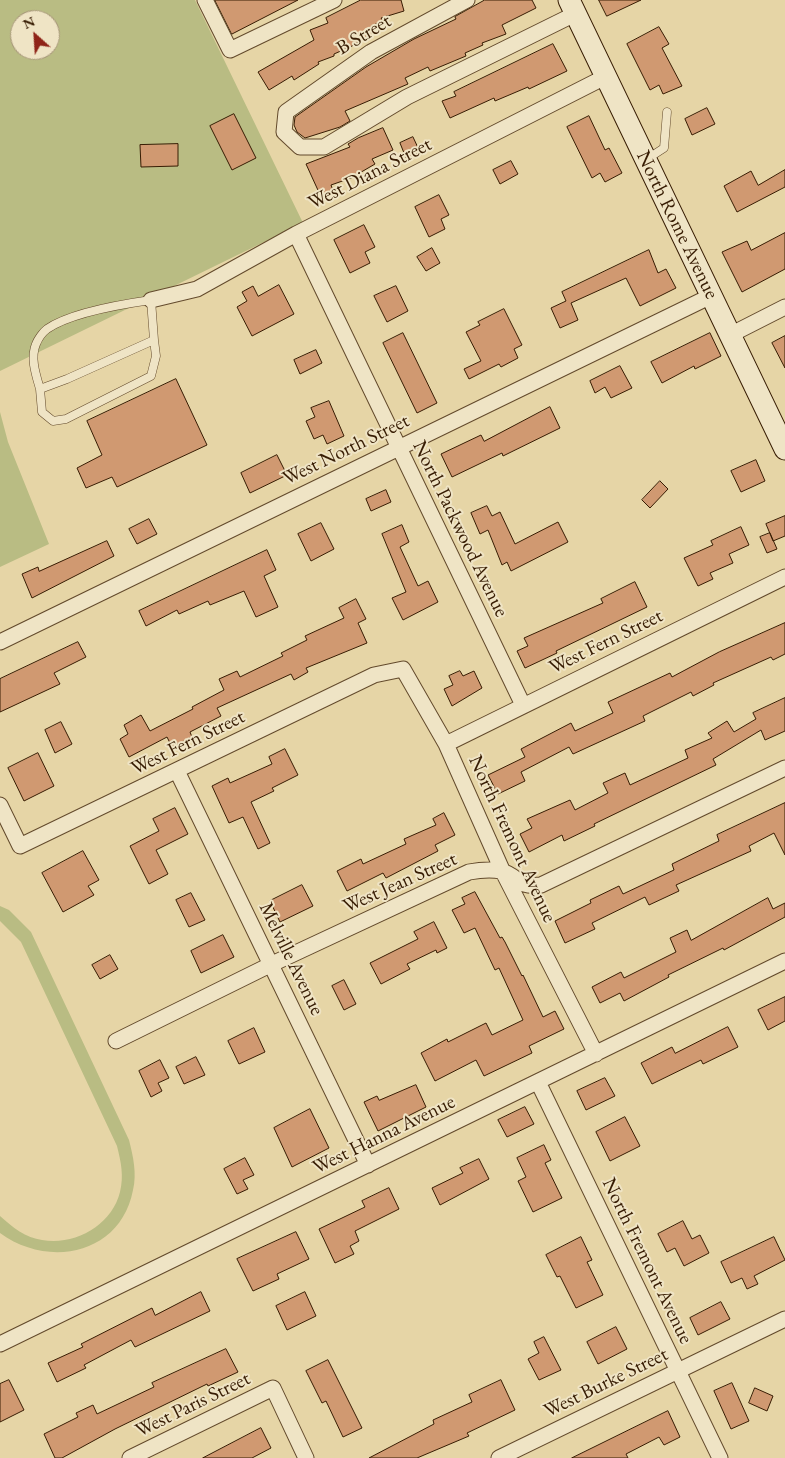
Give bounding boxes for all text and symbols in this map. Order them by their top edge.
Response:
street label: B Street [332,9,396,61]
north arrow [10,10,60,60]
text: N [20,12,38,33]
street label: West Diana Street [304,133,436,215]
street label: North Rome Avenue [631,147,723,303]
street label: West North Street [279,409,413,491]
street label: North Packwood Avenue [407,437,513,621]
street label: West Fern Street [545,604,667,680]
street label: West Fern Street [127,705,249,781]
street label: North Fremont Avenue [463,752,561,926]
street label: West Jean Street [339,847,461,919]
street label: Melville Avenue [253,899,329,1019]
street label: West Hanna Avenue [309,1090,459,1180]
street label: North Fremont Avenue [596,1174,698,1348]
street label: West Burke Street [540,1343,672,1423]
street label: West Paris Street [132,1367,254,1443]

